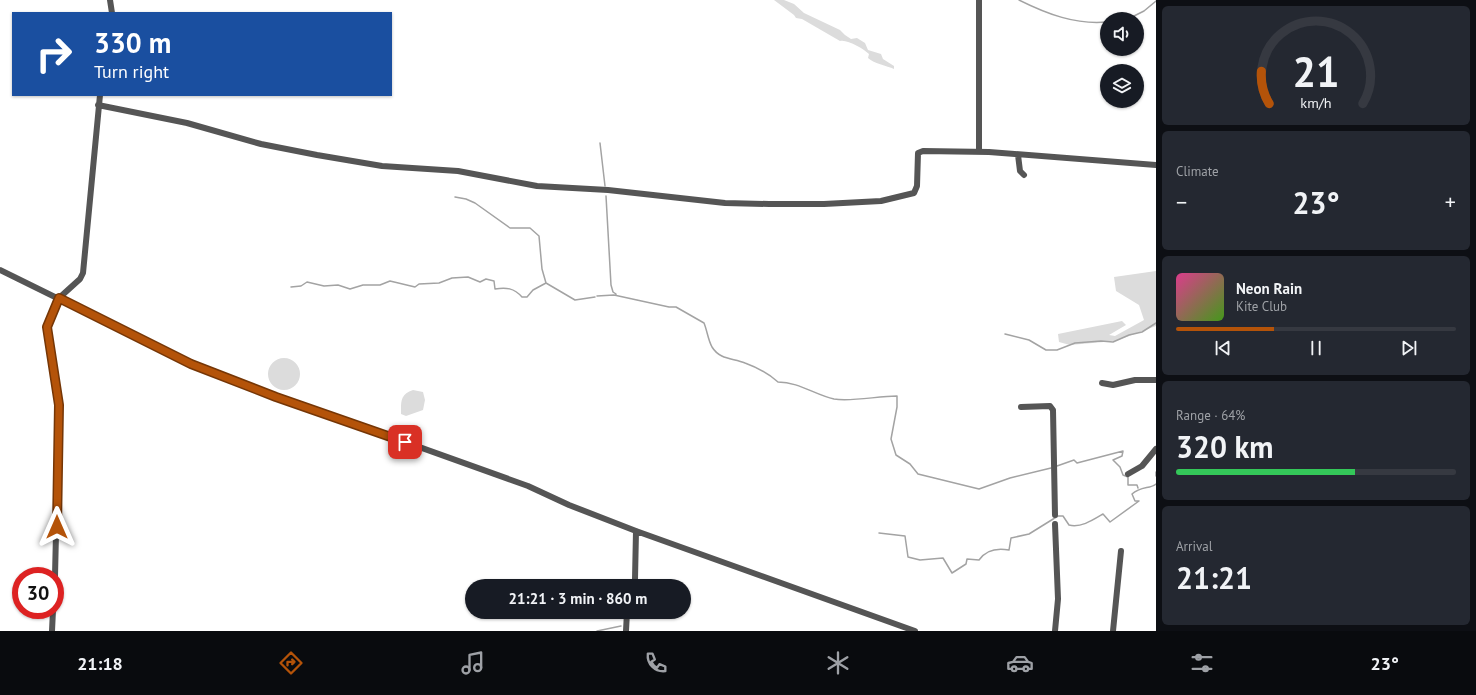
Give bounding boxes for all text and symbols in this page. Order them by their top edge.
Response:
map controls [1100,12,1144,108]
button: sound [1100,12,1144,56]
text: 330 m [94,24,171,61]
icon: right [28,28,80,80]
text: 21 [1292,44,1340,97]
text: Turn right [94,60,169,83]
button: layers [1100,64,1144,108]
text: km/h [1300,92,1332,111]
text: Climate [1176,163,1219,180]
text: 23° [1292,183,1340,222]
text: − [1176,188,1187,216]
text: + [1445,188,1456,216]
text: Neon Rain [1236,279,1302,298]
text: Kite Club [1236,298,1287,315]
icon: previous [1212,337,1234,359]
icon: pause [1305,337,1327,359]
icon: next [1398,337,1420,359]
text: Range · 64% [1176,407,1245,424]
pin [388,425,422,459]
text: 320 km [1176,427,1274,466]
icon: arrive [394,431,416,453]
position arrow [36,506,78,548]
text: Arrival [1176,538,1212,555]
text: 21:21 [1176,558,1252,597]
speed limit sign: 30 [12,567,64,619]
text: 21:21 · 3 min · 860 m [509,589,647,608]
icon: directions [277,649,305,677]
icon: music [459,649,487,677]
icon: phone [642,649,670,677]
icon: climate [824,649,852,677]
icon: car [1006,649,1034,677]
icon: filters [1188,649,1216,677]
text: 21:18 [77,652,123,675]
text: 23° [1371,652,1399,675]

